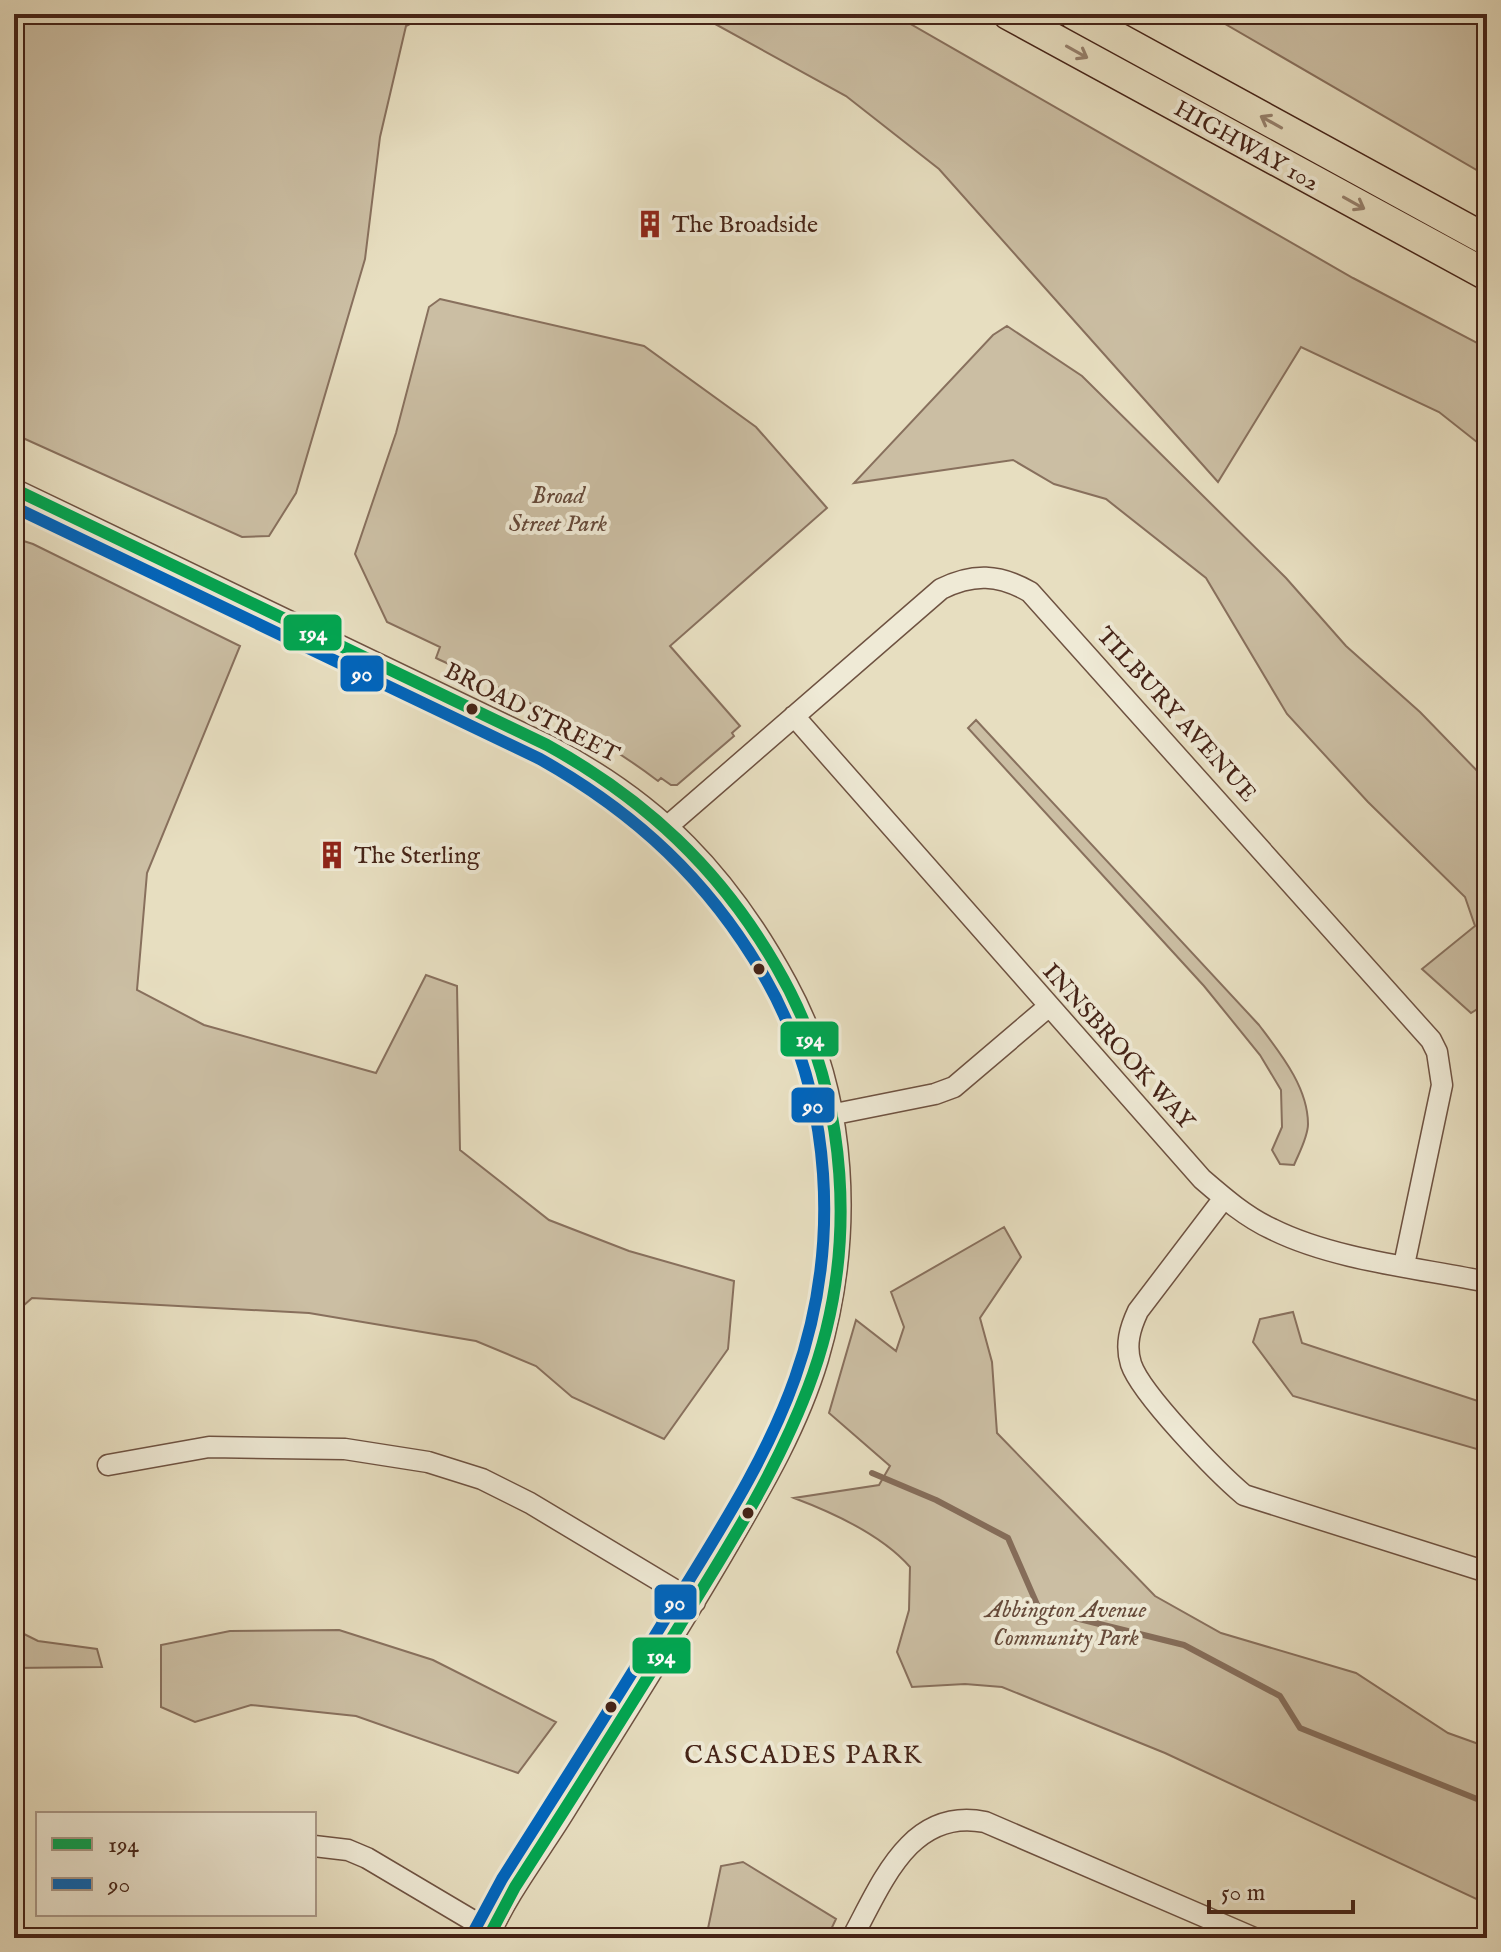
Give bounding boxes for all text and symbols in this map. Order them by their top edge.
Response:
one-way arrow [1064,44,1088,60]
street label: HIGHWAY 102 [1168,94,1324,199]
one-way arrow [1260,114,1283,130]
one-way arrow [1342,195,1365,211]
building icon: The Broadside [635,209,665,239]
place label: The Broadside [672,210,818,241]
park label: Broad Street Park [509,481,608,540]
line badge: 194 [282,613,343,652]
text: 194 [299,620,328,648]
street label: TILBURY AVENUE [1089,621,1263,809]
line badge: 90 [339,654,385,693]
street label: BROAD STREET [439,656,624,771]
text: 90 [351,661,372,689]
unlabelled marker [464,701,480,717]
building icon: The Sterling [317,840,347,870]
place label: The Sterling [354,841,481,872]
street label: INNSBROOK WAY [1035,957,1202,1138]
unlabelled marker [751,961,767,977]
line badge: 194 [779,1020,840,1058]
text: 194 [796,1026,825,1054]
line badge: 90 [790,1086,836,1124]
text: 90 [802,1093,823,1121]
unlabelled marker [740,1505,756,1521]
line badge: 90 [653,1583,698,1621]
text: 90 [664,1590,685,1618]
park label: Abbington Avenue Community Park [982,1595,1147,1654]
line badge: 194 [631,1636,692,1675]
text: 194 [647,1643,676,1671]
unlabelled marker [603,1699,619,1715]
district label: CASCADES PARK [684,1739,924,1772]
legend [36,1812,316,1916]
text: 194 [108,1830,139,1861]
scale bar [1209,1864,1353,1914]
text: 90 [107,1870,130,1901]
text: 50 m [1221,1878,1265,1909]

